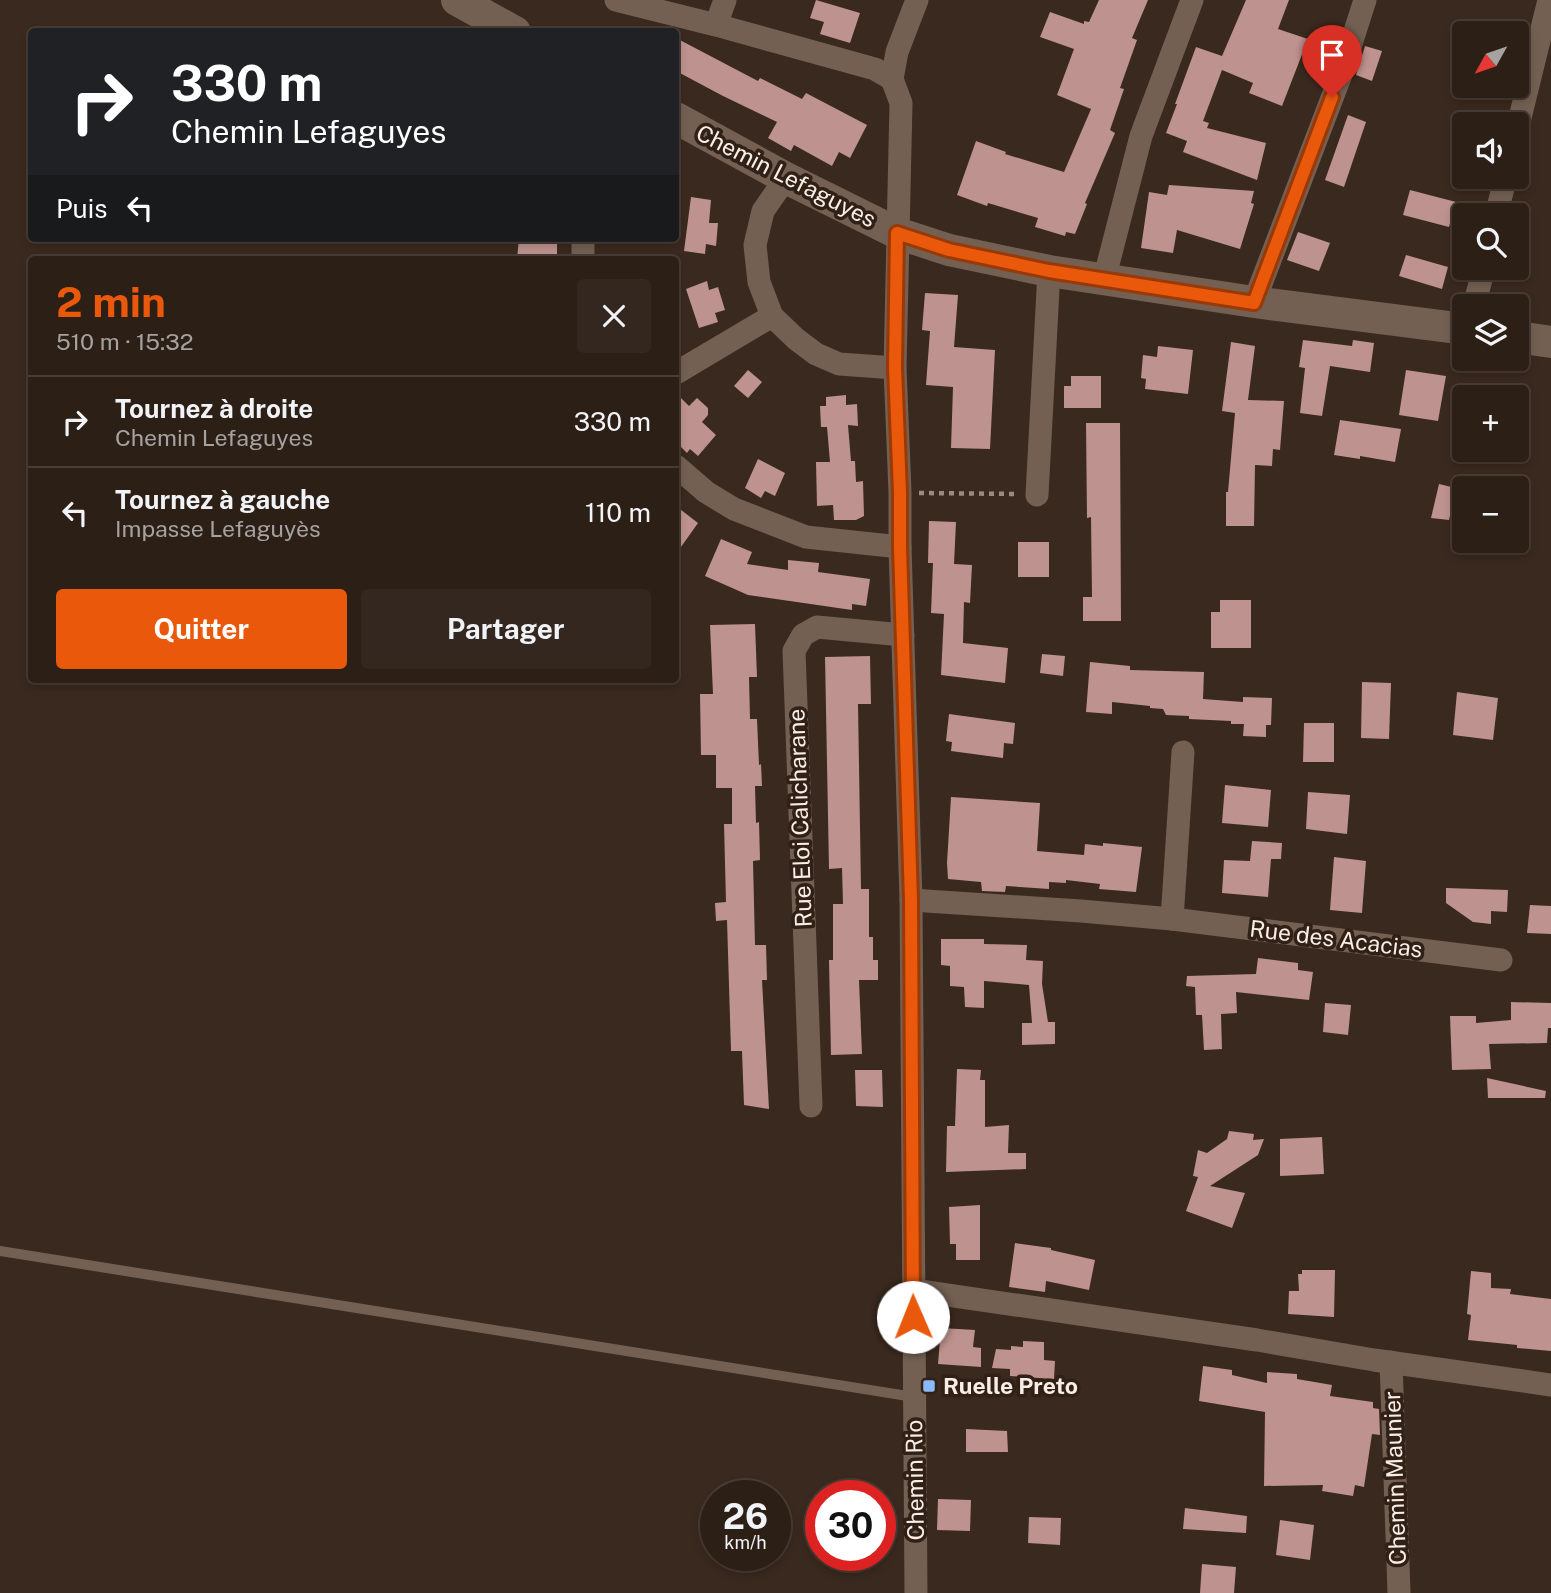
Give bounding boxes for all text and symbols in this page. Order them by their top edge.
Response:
north arrow [1452,21,1530,98]
map controls [1452,21,1529,553]
pin [1302,25,1362,97]
icon: arrive [1313,36,1351,74]
text: 330 m [171,54,322,112]
icon: right [56,56,147,147]
button: sound [1452,112,1529,189]
text: Chemin Lefaguyes [171,113,447,150]
street label: Chemin Lefaguyes [692,119,881,233]
icon: left [121,189,159,227]
text: Puis [56,193,107,224]
button: search [1452,203,1529,280]
text: 2 min [56,277,166,326]
button: close [577,279,651,353]
button: layers [1452,294,1529,371]
text: 510 m · 15:32 [56,328,193,355]
button: + [1452,385,1529,462]
text: Tournez à droite [115,393,313,424]
icon: right [56,403,94,441]
text: 330 m [574,406,651,437]
text: Chemin Lefaguyes [115,424,313,451]
button: − [1452,476,1529,553]
text: Tournez à gauche [115,484,330,515]
icon: left [56,494,94,532]
text: 110 m [585,497,651,528]
text: Impasse Lefaguyès [115,515,321,542]
button: Quitter [56,589,347,669]
button: Partager [361,589,651,669]
street label: Rue Eloi Calicharane [782,708,817,928]
street label: Rue des Acacias [1248,914,1424,963]
position arrow [876,1280,950,1354]
place label: Ruelle Preto [943,1372,1078,1399]
marker: Ruelle Preto [921,1378,937,1394]
street label: Chemin Maunier [1378,1390,1411,1566]
street label: Chemin Rio [900,1419,929,1541]
speed limit sign: 30 [805,1480,896,1571]
text: 26 [723,1496,768,1537]
text: km/h [724,1532,767,1553]

